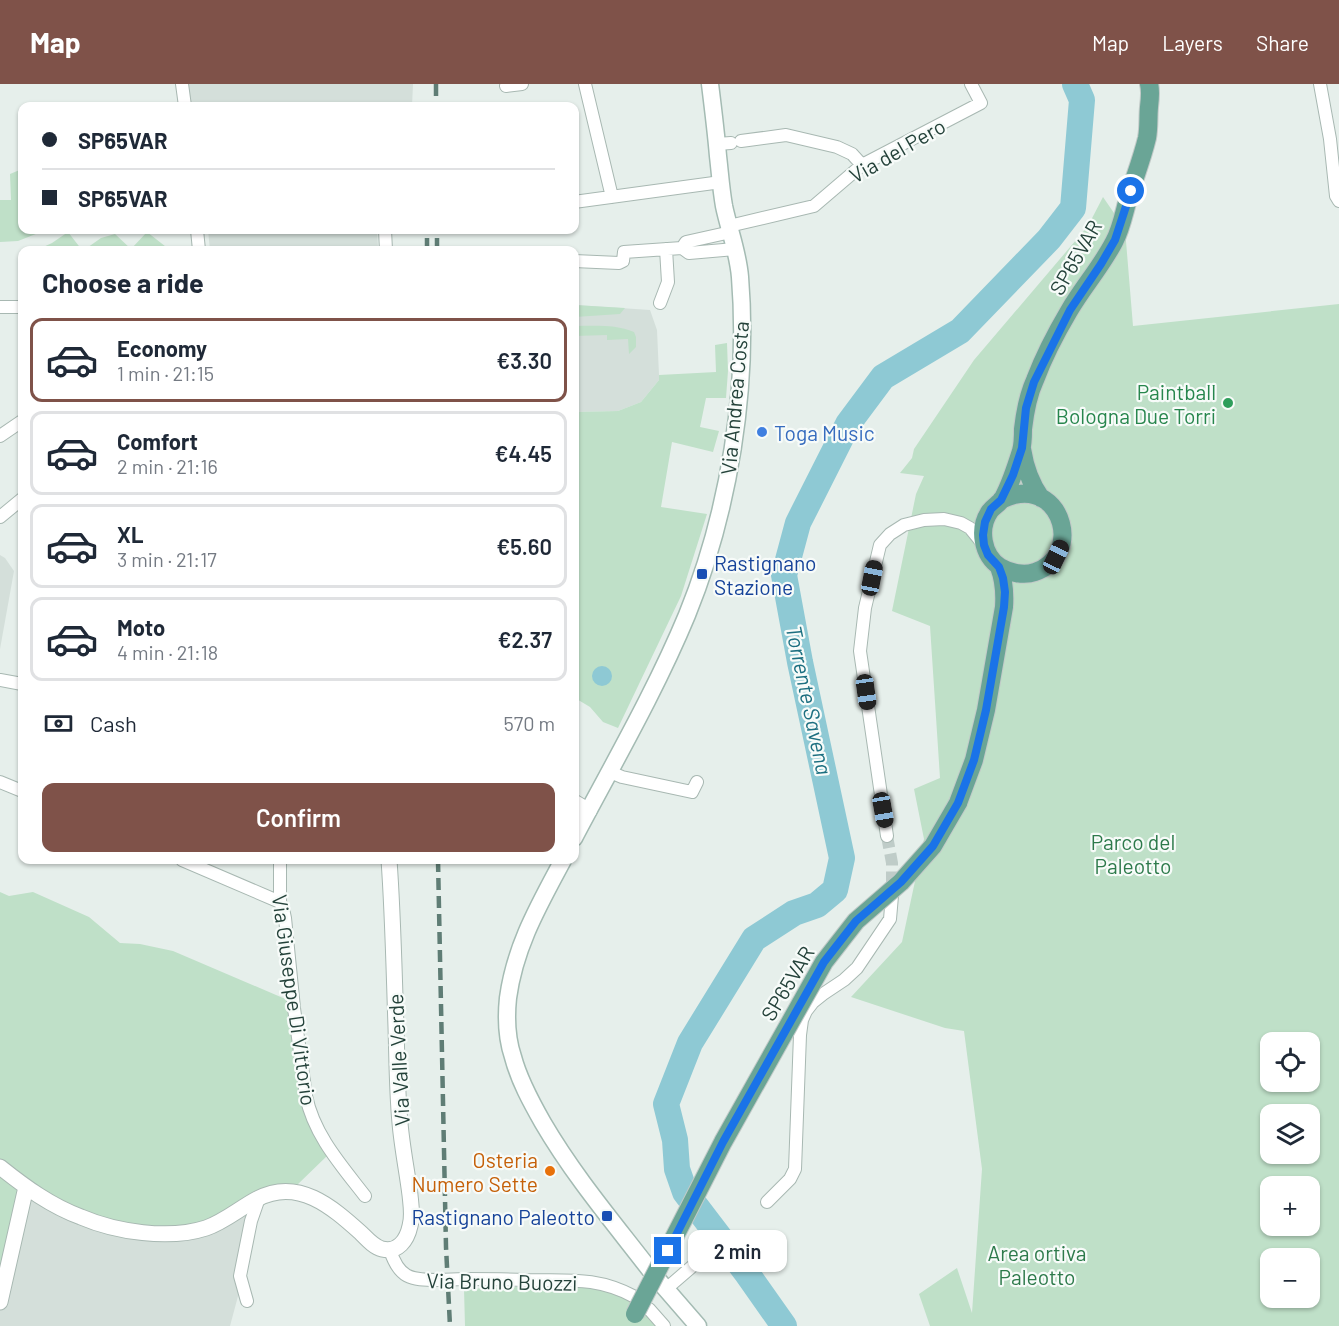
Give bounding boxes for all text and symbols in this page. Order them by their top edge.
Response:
text: Map [30,25,81,59]
text: Map [1092,30,1129,55]
text: Layers [1162,30,1223,55]
text: Share [1256,30,1309,55]
street label: Via del Pero [845,113,949,187]
text: SP65VAR [78,127,168,153]
route start [1117,177,1144,204]
text: SP65VAR [78,185,168,211]
street label: SP65VAR [1044,215,1106,299]
text: Choose a ride [42,266,204,298]
street label: Via Andrea Costa [715,320,753,476]
icon: car [45,333,99,387]
text: Economy [117,335,207,361]
text: €3.30 [496,347,552,373]
text: 1 min · 21:15 [117,361,214,385]
place label: Paintball Bologna Due Torri [1056,379,1216,428]
marker: Paintball Bologna Due Torri [1221,396,1235,410]
place label: Toga Music [774,420,875,445]
marker: Toga Music [755,425,769,439]
icon: car [45,426,99,480]
text: Comfort [117,428,198,454]
text: €4.45 [495,440,552,466]
text: 2 min · 21:16 [117,454,218,478]
icon: car [45,519,99,573]
text: XL [117,521,143,547]
text: €5.60 [496,533,552,559]
car [1040,537,1072,577]
text: 3 min · 21:17 [117,547,217,571]
place label: Rastignano Stazione [714,550,817,599]
car [860,559,884,597]
marker: Rastignano Stazione [695,567,709,581]
icon: car [45,612,99,666]
text: Moto [117,614,165,640]
water label: Torrente Savena [781,623,839,777]
text: €2.37 [497,626,552,652]
text: 4 min · 21:18 [117,640,218,664]
car [855,673,877,711]
icon: cash [42,707,75,740]
text: Cash [90,710,137,736]
text: 570 m [503,711,555,735]
button: Confirm [42,783,555,852]
car [871,791,895,829]
park label: Parco del Paleotto [1091,829,1175,878]
street label: Via Giuseppe Di Vittorio [268,893,322,1107]
street label: SP65VAR [755,941,819,1025]
street label: Via Valle Verde [382,993,414,1127]
map controls [1260,1032,1320,1308]
button: locate [1260,1032,1320,1092]
button: layers [1260,1104,1320,1164]
place label: Osteria Numero Sette [411,1147,538,1196]
marker: Osteria Numero Sette [543,1164,557,1178]
button: + [1260,1176,1320,1236]
place label: Rastignano Paleotto [411,1204,595,1229]
marker: Rastignano Paleotto [600,1209,614,1223]
callout: 2 min [689,1230,788,1272]
route end [654,1237,681,1264]
text: 2 min [714,1239,761,1263]
park label: Area ortiva Paleotto [987,1240,1087,1289]
button: − [1260,1248,1320,1308]
street label: Via Bruno Buozzi [426,1267,578,1295]

